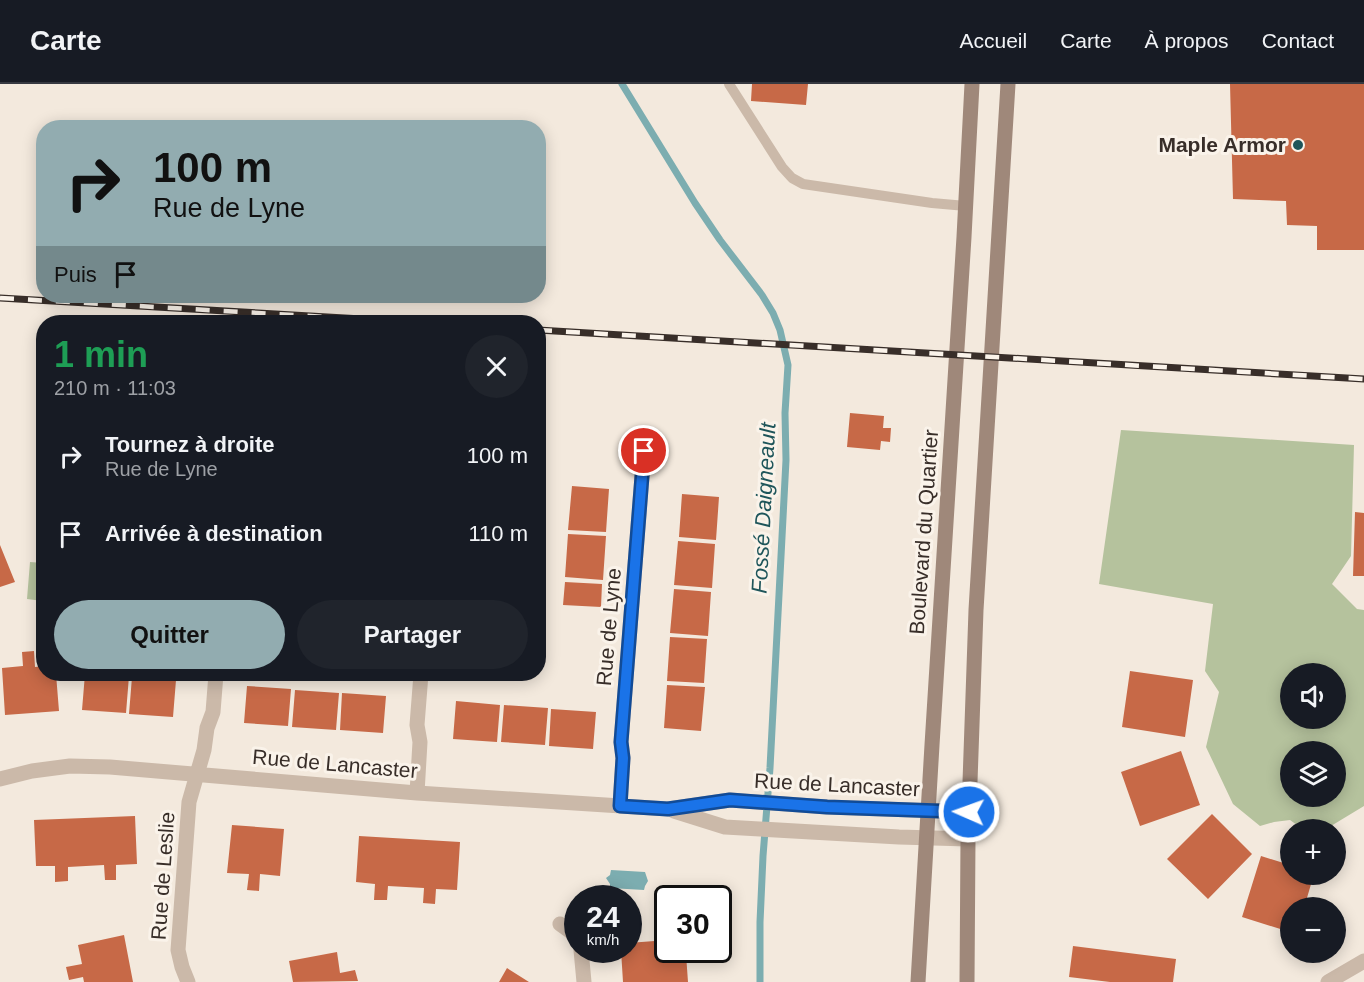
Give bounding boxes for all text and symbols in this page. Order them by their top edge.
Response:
text: Carte [30,25,102,56]
text: Accueil [960,29,1027,52]
text: Carte [1060,29,1112,52]
text: À propos [1145,29,1229,52]
text: Contact [1262,29,1334,52]
place label: Maple Armor [1158,133,1286,156]
marker: Maple Armor [1291,138,1305,152]
icon: right [54,144,132,222]
text: 100 m [153,144,272,191]
text: Rue de Lyne [153,193,305,223]
icon: arrive [109,258,142,291]
text: Puis [54,262,97,287]
text: 1 min [54,334,148,375]
button: close [465,335,528,398]
text: 210 m · 11:03 [54,377,176,399]
water label: Fossé Daigneault [747,421,781,594]
pin [618,425,669,476]
street label: Boulevard du Quartier [905,429,942,635]
text: Tournez à droite [105,432,275,457]
icon: arrive [627,434,660,467]
icon: right [54,440,87,473]
text: 100 m [467,443,528,468]
text: Rue de Lyne [105,458,218,480]
icon: arrive [54,518,87,551]
text: Arrivée à destination [105,521,323,546]
text: 110 m [468,521,528,546]
street label: Rue de Lyne [592,567,625,687]
button: Quitter [54,600,285,669]
button: Partager [297,600,528,669]
map controls [1280,663,1346,963]
button: sound [1280,663,1346,729]
button: layers [1280,741,1346,807]
street label: Rue de Lancaster [251,745,419,782]
street label: Rue de Lancaster [754,769,920,800]
position arrow [937,780,1001,844]
street label: Rue de Leslie [147,811,178,941]
button: + [1280,819,1346,885]
speed limit sign: 30 [654,885,732,963]
button: − [1280,897,1346,963]
text: 24 [586,900,620,933]
text: km/h [587,931,619,948]

